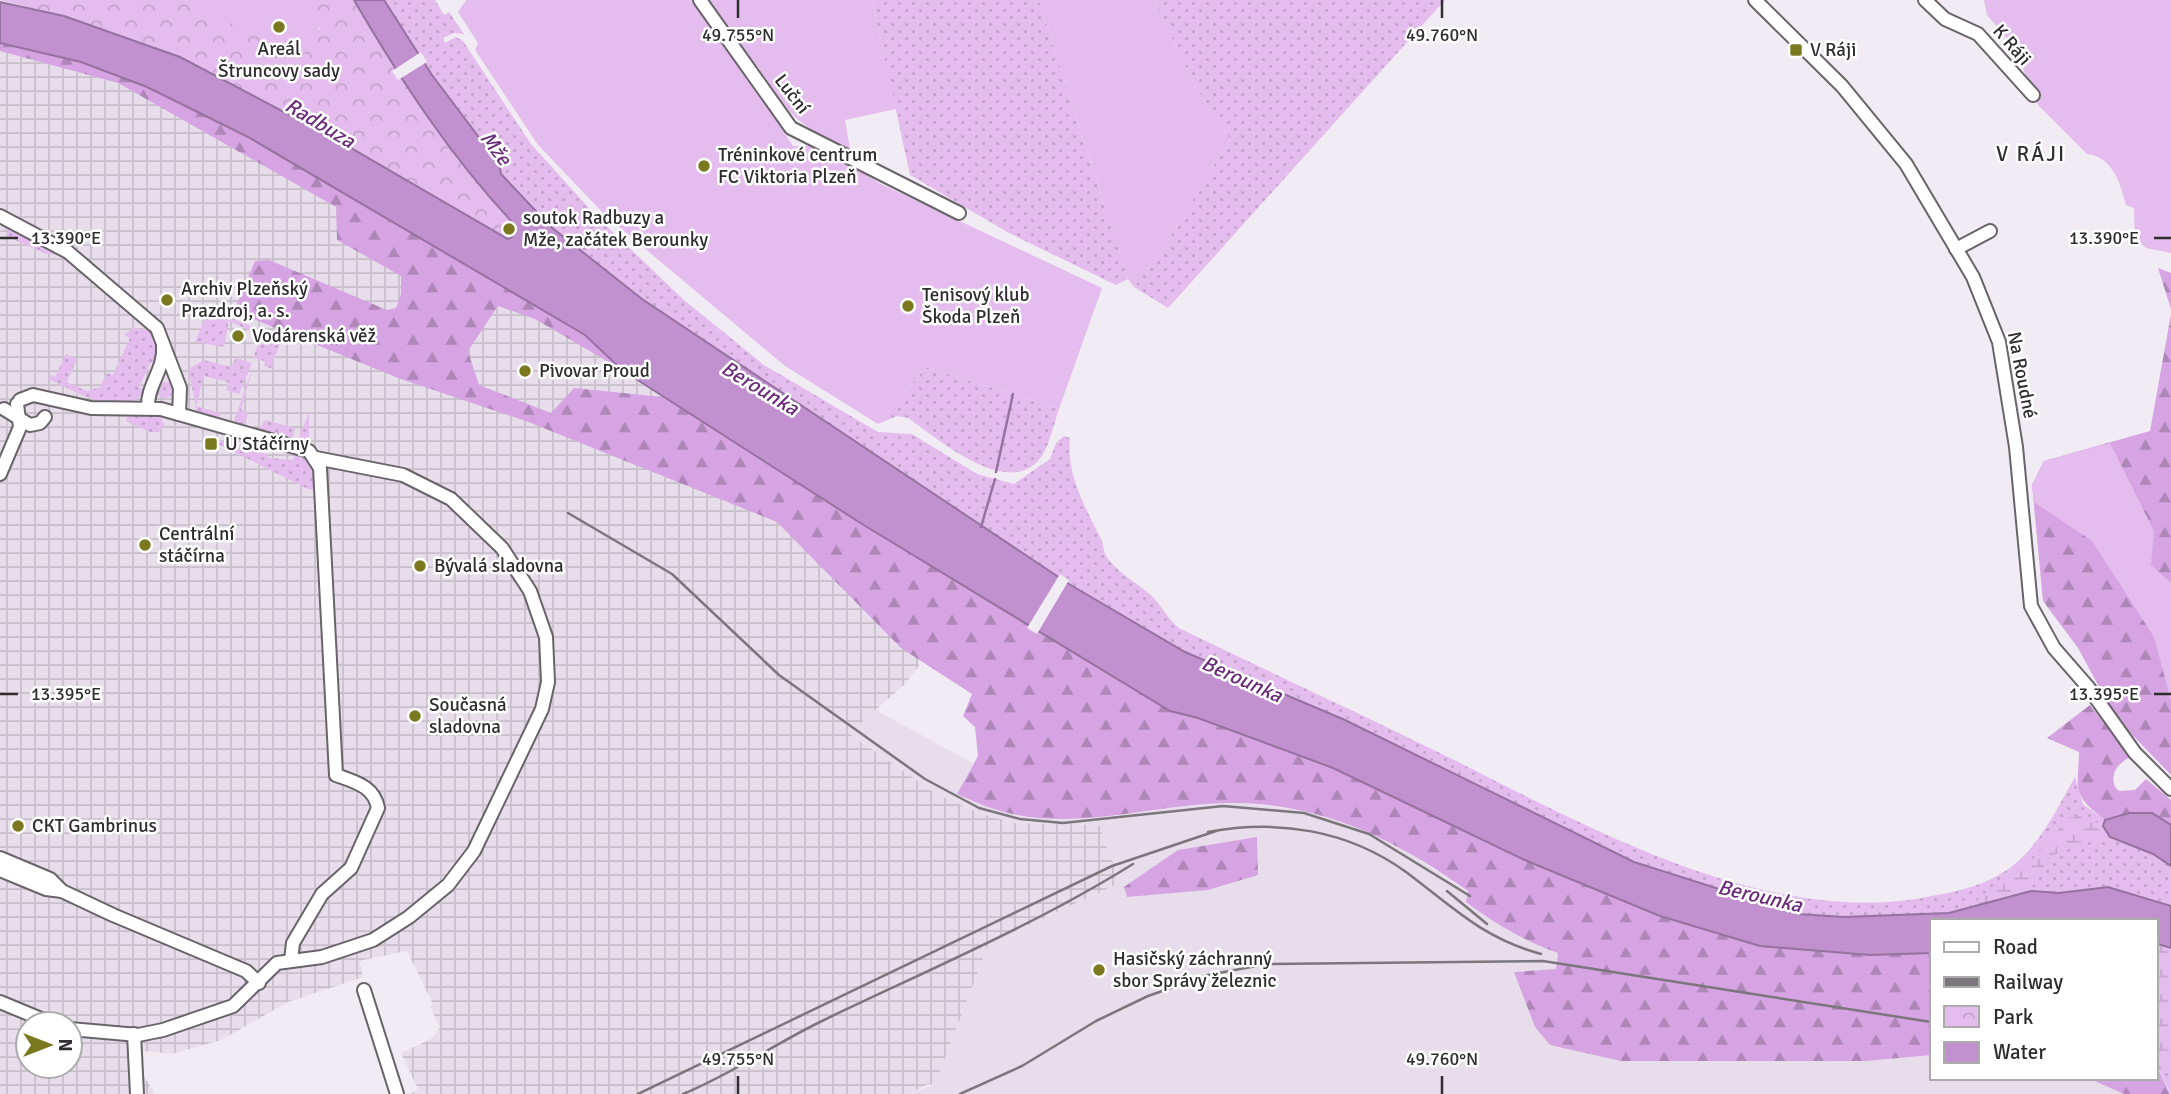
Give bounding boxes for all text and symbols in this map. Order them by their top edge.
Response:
marker: Areál Štruncovy sady [271,19,287,35]
street label: K Ráji [1988,19,2036,71]
text: 49.755°N [702,24,774,46]
text: 49.760°N [1406,24,1478,46]
place label: Areál Štruncovy sady [218,37,340,83]
place label: V Ráji [1810,38,1856,62]
marker: V Ráji [1788,42,1804,58]
street label: Luční [769,69,816,119]
water label: Radbuza [280,92,361,155]
water label: Mže [475,126,518,172]
district label: V RÁJI [1996,141,2066,167]
place label: Tréninkové centrum FC Viktoria Plzeň [718,143,877,189]
marker: Tréninkové centrum FC Viktoria Plzeň [696,158,712,174]
place label: soutok Radbuzy a Mže, začátek Berounky [523,206,708,252]
marker: soutok Radbuzy a Mže, začátek Berounky [501,221,517,237]
text: 13.390°E [31,227,101,249]
text: 13.390°E [2069,227,2139,249]
place label: Archiv Plzeňský Prazdroj, a. s. [181,277,308,323]
place label: Tenisový klub Škoda Plzeň [922,283,1030,329]
marker: Archiv Plzeňský Prazdroj, a. s. [159,292,175,308]
marker: Tenisový klub Škoda Plzeň [900,298,916,314]
place label: Vodárenská věž [252,324,376,348]
marker: Vodárenská věž [230,328,246,344]
street label: Na Roudné [2002,329,2042,421]
water label: Berounka [717,355,805,422]
place label: Pivovar Proud [539,359,650,383]
marker: Pivovar Proud [517,363,533,379]
place label: U Stáčírny [225,432,309,456]
marker: U Stáčírny [203,436,219,452]
place label: Centrální stáčírna [159,522,235,568]
marker: Centrální stáčírna [137,537,153,553]
place label: Bývalá sladovna [434,554,564,578]
marker: Bývalá sladovna [412,558,428,574]
water label: Berounka [1198,650,1288,709]
text: 13.395°E [31,683,101,705]
text: 13.395°E [2069,683,2139,705]
place label: Současná sladovna [429,693,507,739]
marker: Současná sladovna [407,708,423,724]
place label: CKT Gambrinus [32,814,157,838]
marker: CKT Gambrinus [10,818,26,834]
water label: Berounka [1715,874,1806,919]
legend [1930,919,2157,1080]
text: Road [1993,934,2038,960]
place label: Hasičský záchranný sbor Správy železnic [1113,947,1277,993]
marker: Hasičský záchranný sbor Správy železnic [1091,962,1107,978]
text: Railway [1993,969,2063,995]
text: Park [1993,1004,2034,1030]
north arrow [14,1010,84,1080]
text: N [53,1038,77,1052]
text: Water [1993,1039,2046,1065]
text: 49.755°N [702,1048,774,1070]
text: 49.760°N [1406,1048,1478,1070]

